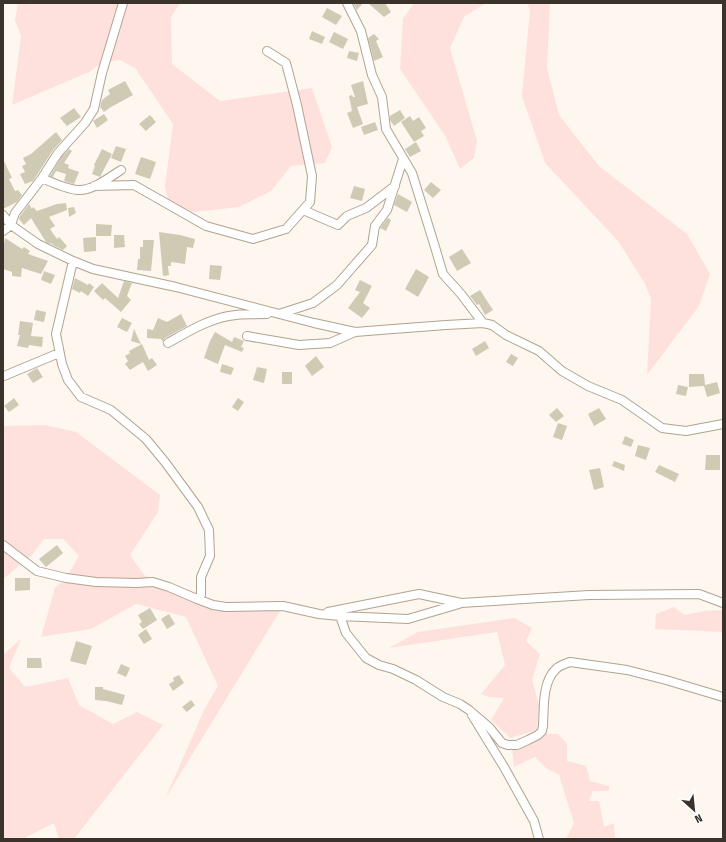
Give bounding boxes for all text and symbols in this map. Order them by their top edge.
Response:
north arrow [674,790,714,830]
text: N [692,811,704,826]

